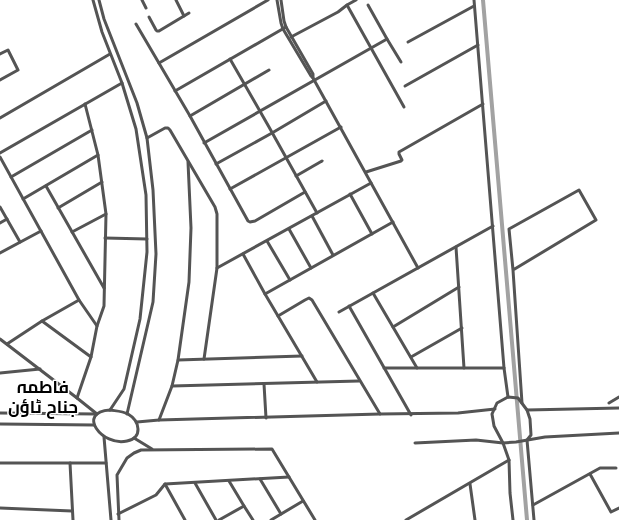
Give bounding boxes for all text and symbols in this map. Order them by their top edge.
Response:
district label: فاطمہ جناح ٹاؤن [8,378,78,419]

